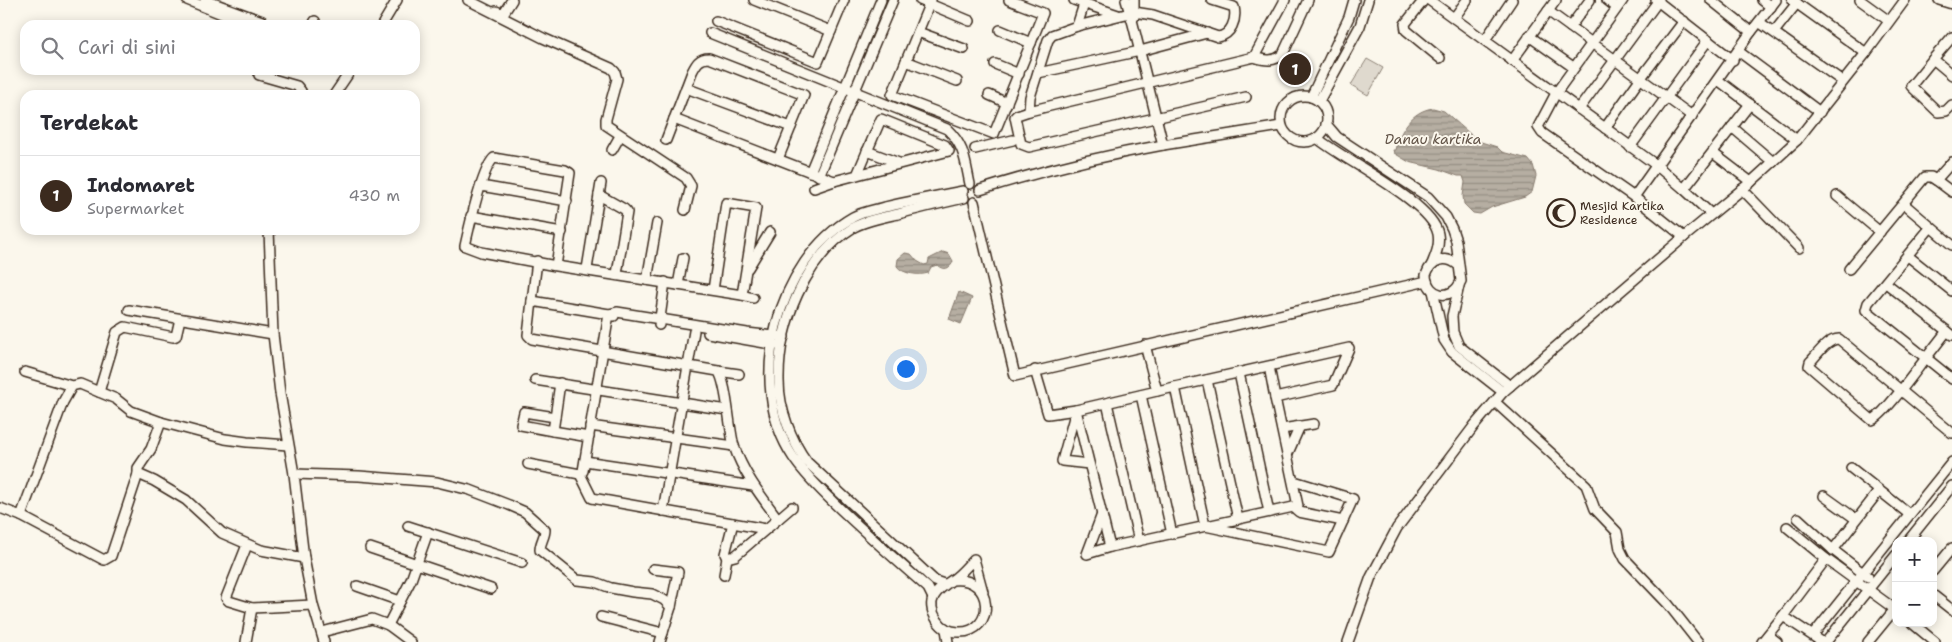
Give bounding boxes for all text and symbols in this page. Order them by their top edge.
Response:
search box [20,20,420,75]
icon: search [38,34,66,62]
text: Cari di sini [78,35,176,60]
pin: 1 [1279,50,1311,88]
text: Terdekat [40,109,138,137]
water label: Danau kartika [1384,130,1482,148]
text: Indomaret [87,173,195,198]
text: 1 [52,185,60,206]
text: 430 m [349,185,400,206]
text: Supermarket [87,198,184,219]
mosque icon: Mesjid Kartika Residence [1546,198,1576,228]
place label: Mesjid Kartika Residence [1580,198,1665,228]
your location [893,356,919,382]
map controls [1892,537,1937,627]
button: + [1892,537,1937,582]
button: − [1892,582,1937,627]

